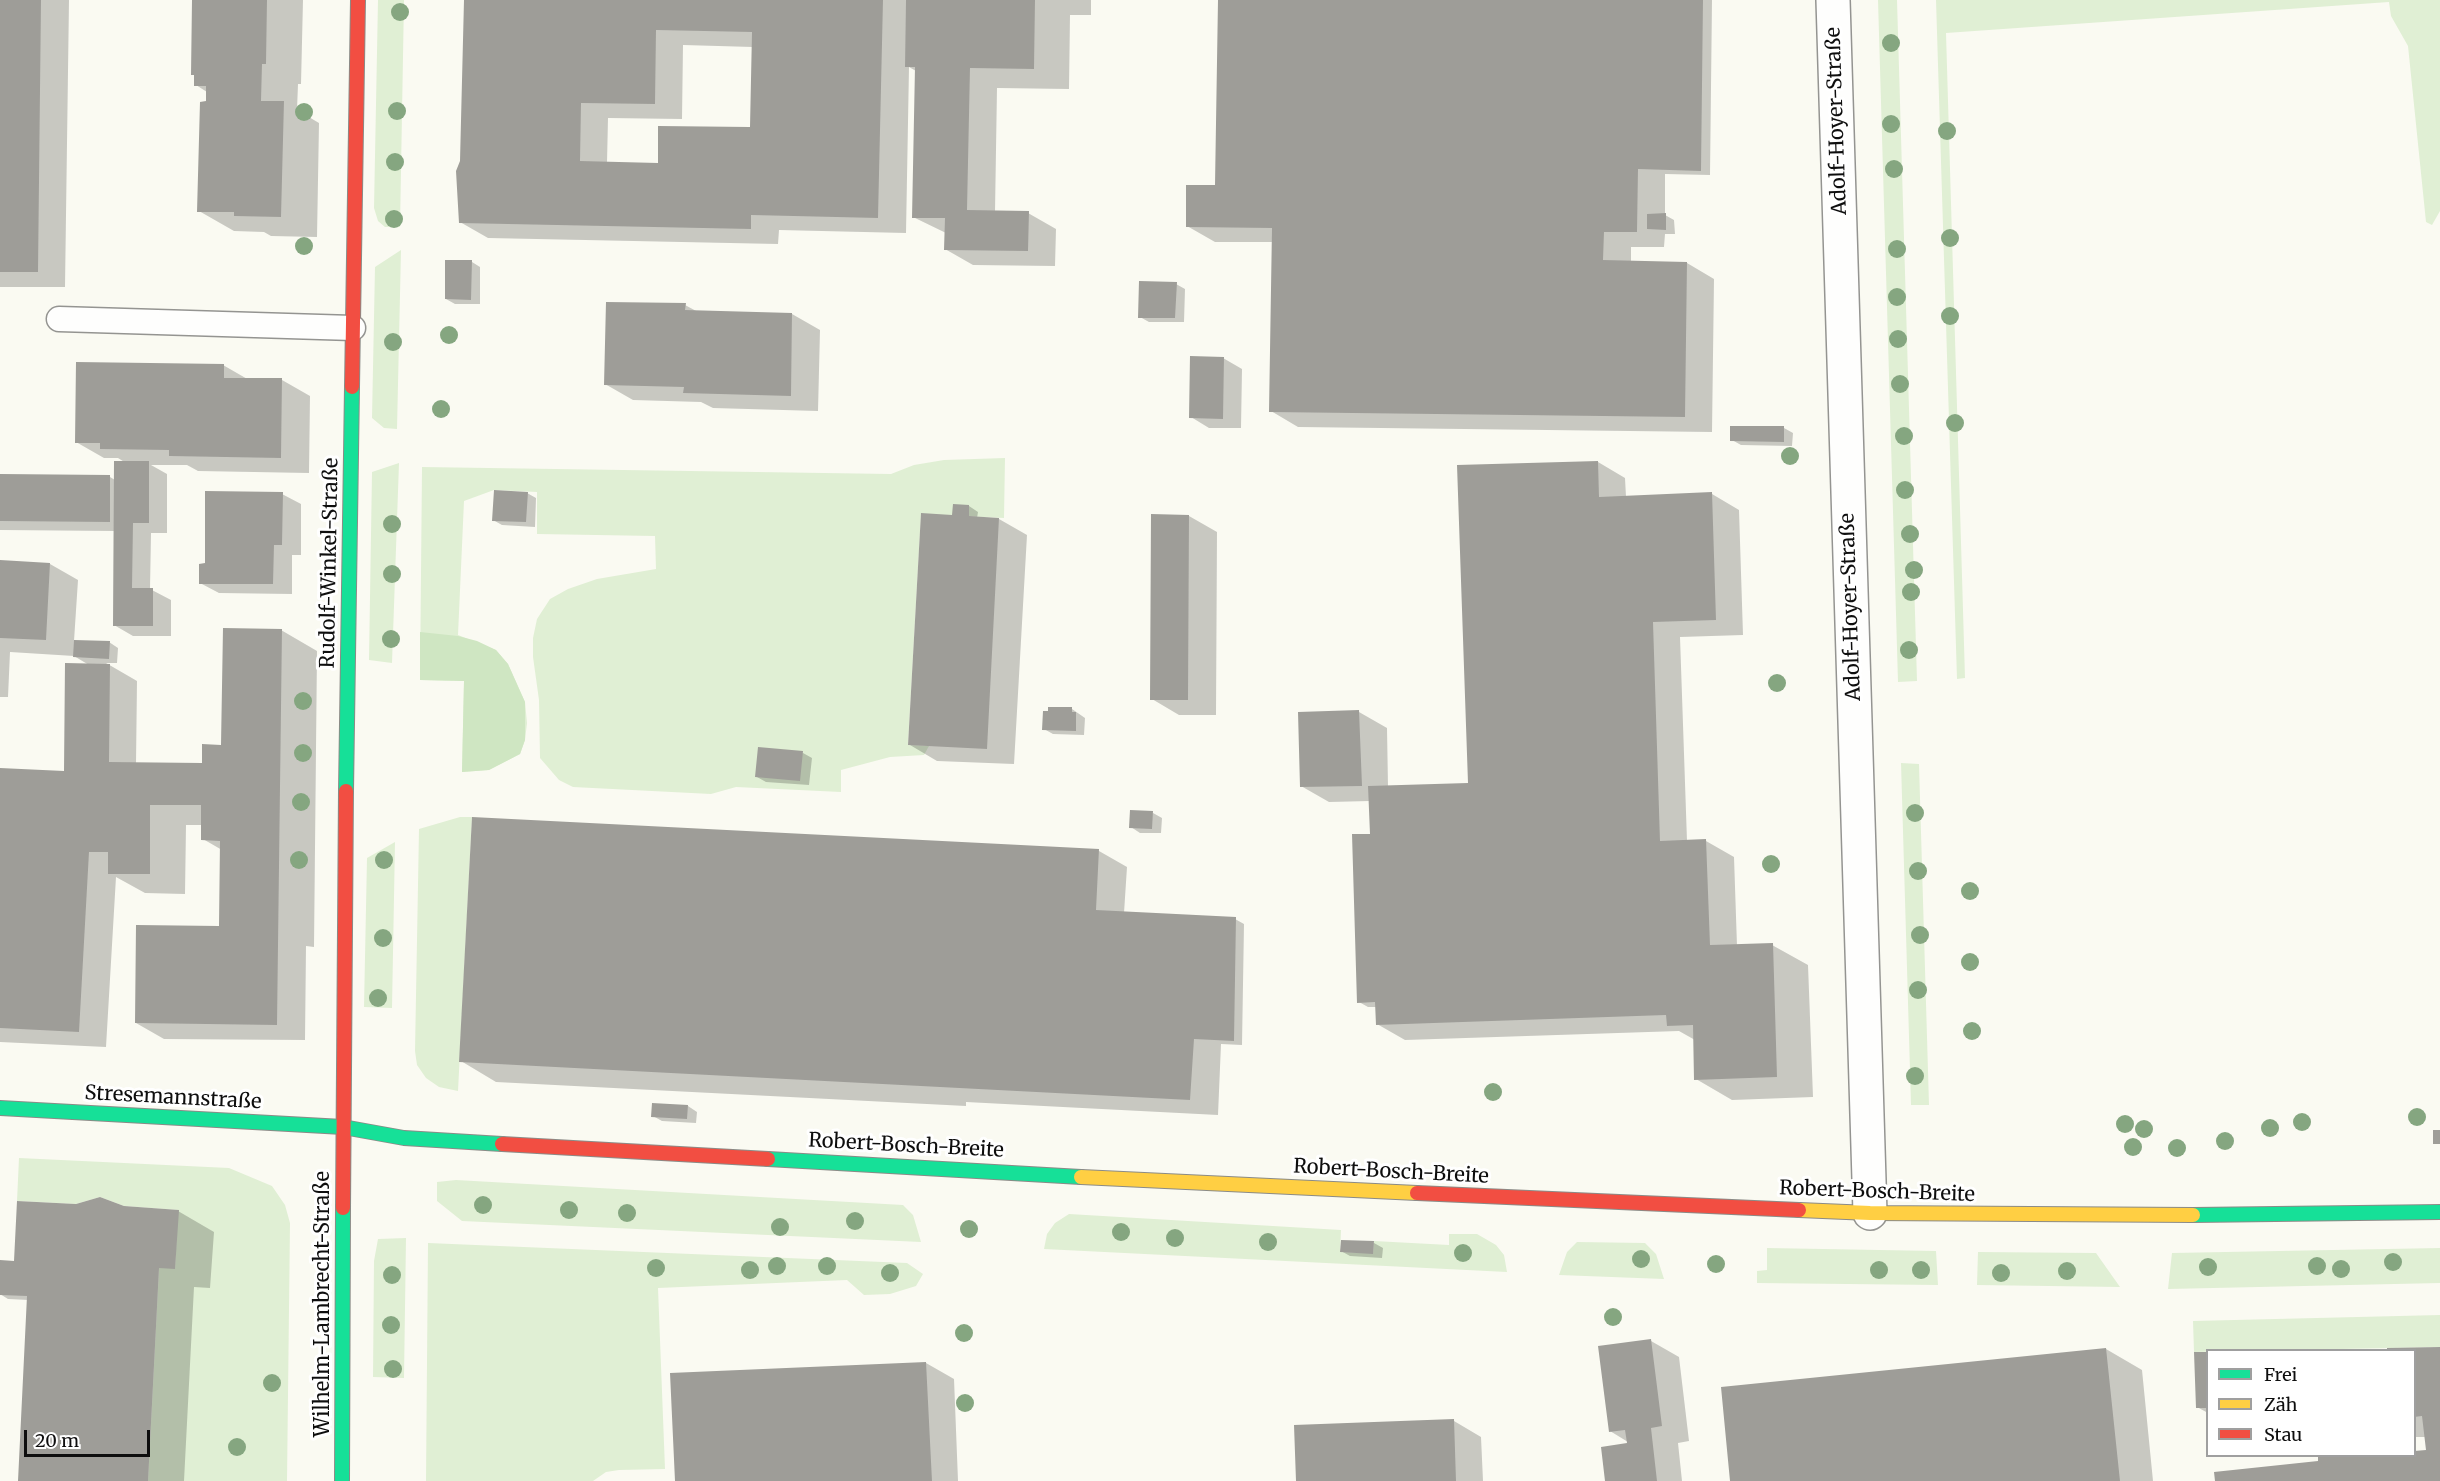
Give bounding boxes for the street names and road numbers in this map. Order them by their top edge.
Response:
street label: Adolf-Hoyer-Straße [1822,27,1852,215]
street label: Rudolf-Winkel-Straße [316,457,344,669]
street label: Adolf-Hoyer-Straße [1836,513,1866,701]
street label: Stresemannstraße [84,1081,262,1115]
street label: Robert-Bosch-Breite [808,1129,1004,1163]
street label: Robert-Bosch-Breite [1293,1155,1489,1189]
street label: Wilhelm-Lambrecht-Straße [311,1171,335,1437]
street label: Robert-Bosch-Breite [1779,1177,1975,1207]

